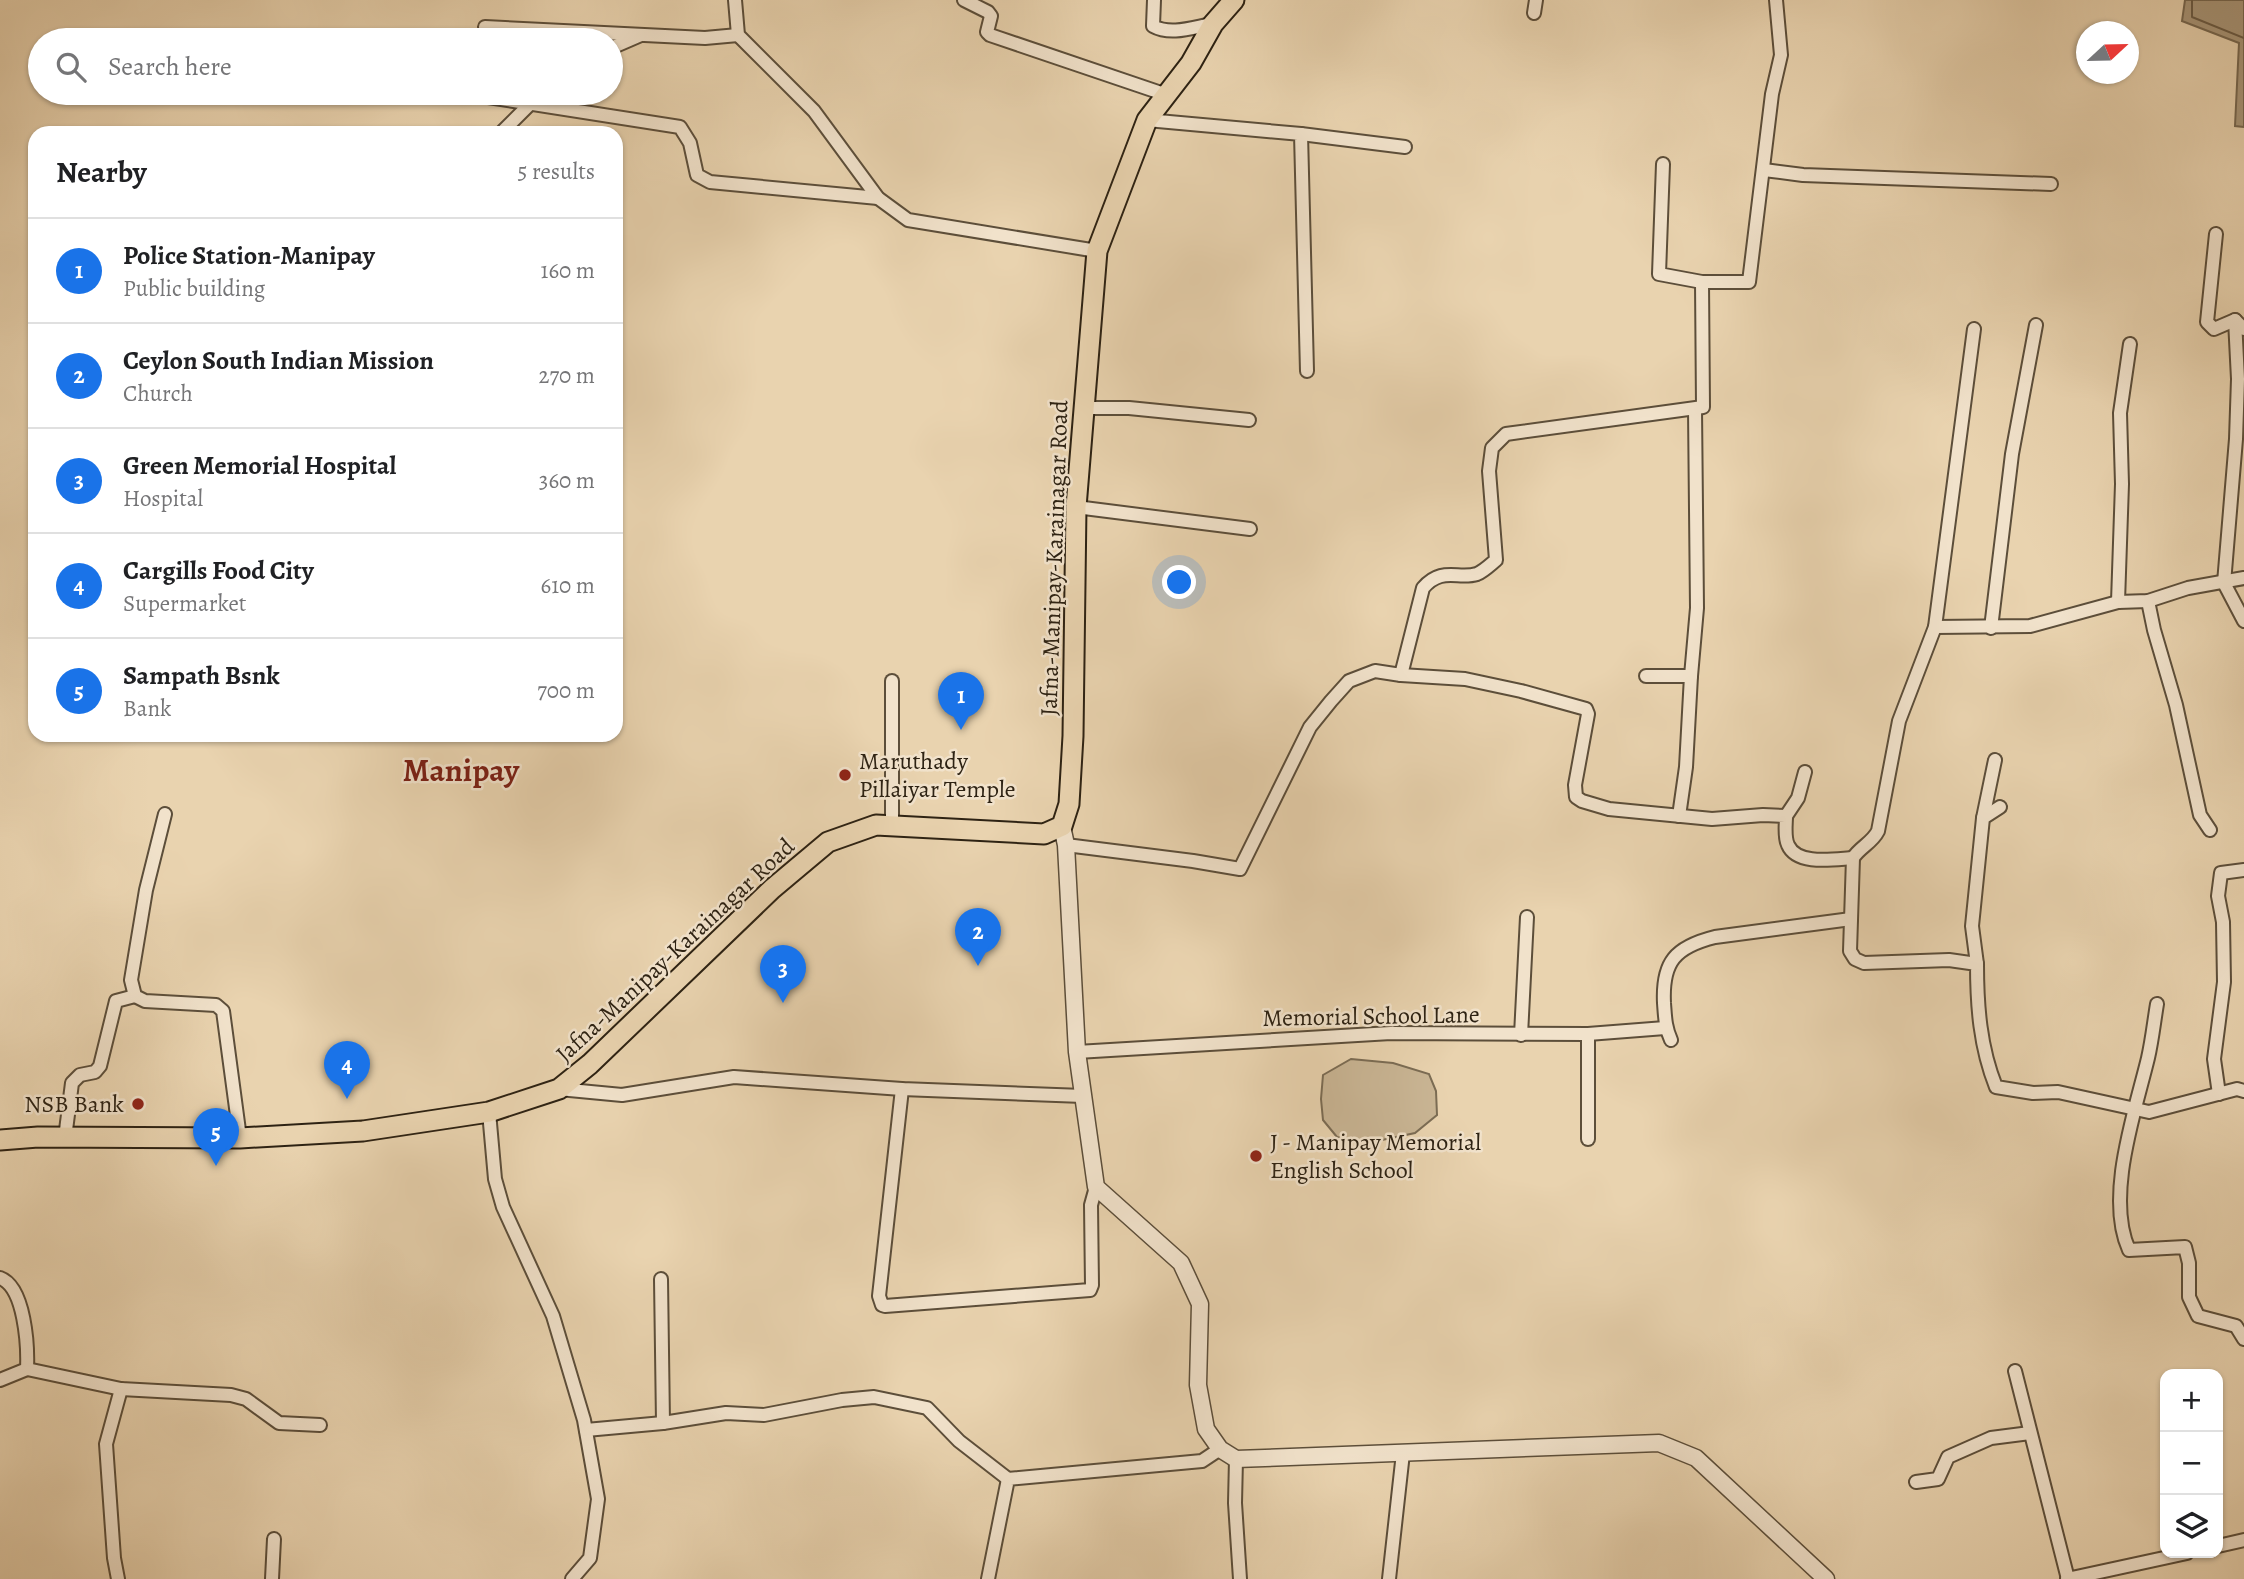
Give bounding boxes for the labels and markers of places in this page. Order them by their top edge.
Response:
pin: 1 [938,672,984,730]
place label: Maruthady Pillaiyar Temple [859,745,1016,805]
marker: Maruthady Pillaiyar Temple [837,767,853,783]
pin: 2 [955,908,1001,966]
pin: 3 [760,945,806,1003]
pin: 4 [324,1041,370,1099]
place label: NSB Bank [24,1088,124,1120]
marker: NSB Bank [130,1096,146,1112]
pin: 5 [193,1108,239,1166]
place label: J - Manipay Memorial English School [1270,1126,1481,1186]
marker: J - Manipay Memorial English School [1248,1148,1264,1164]

